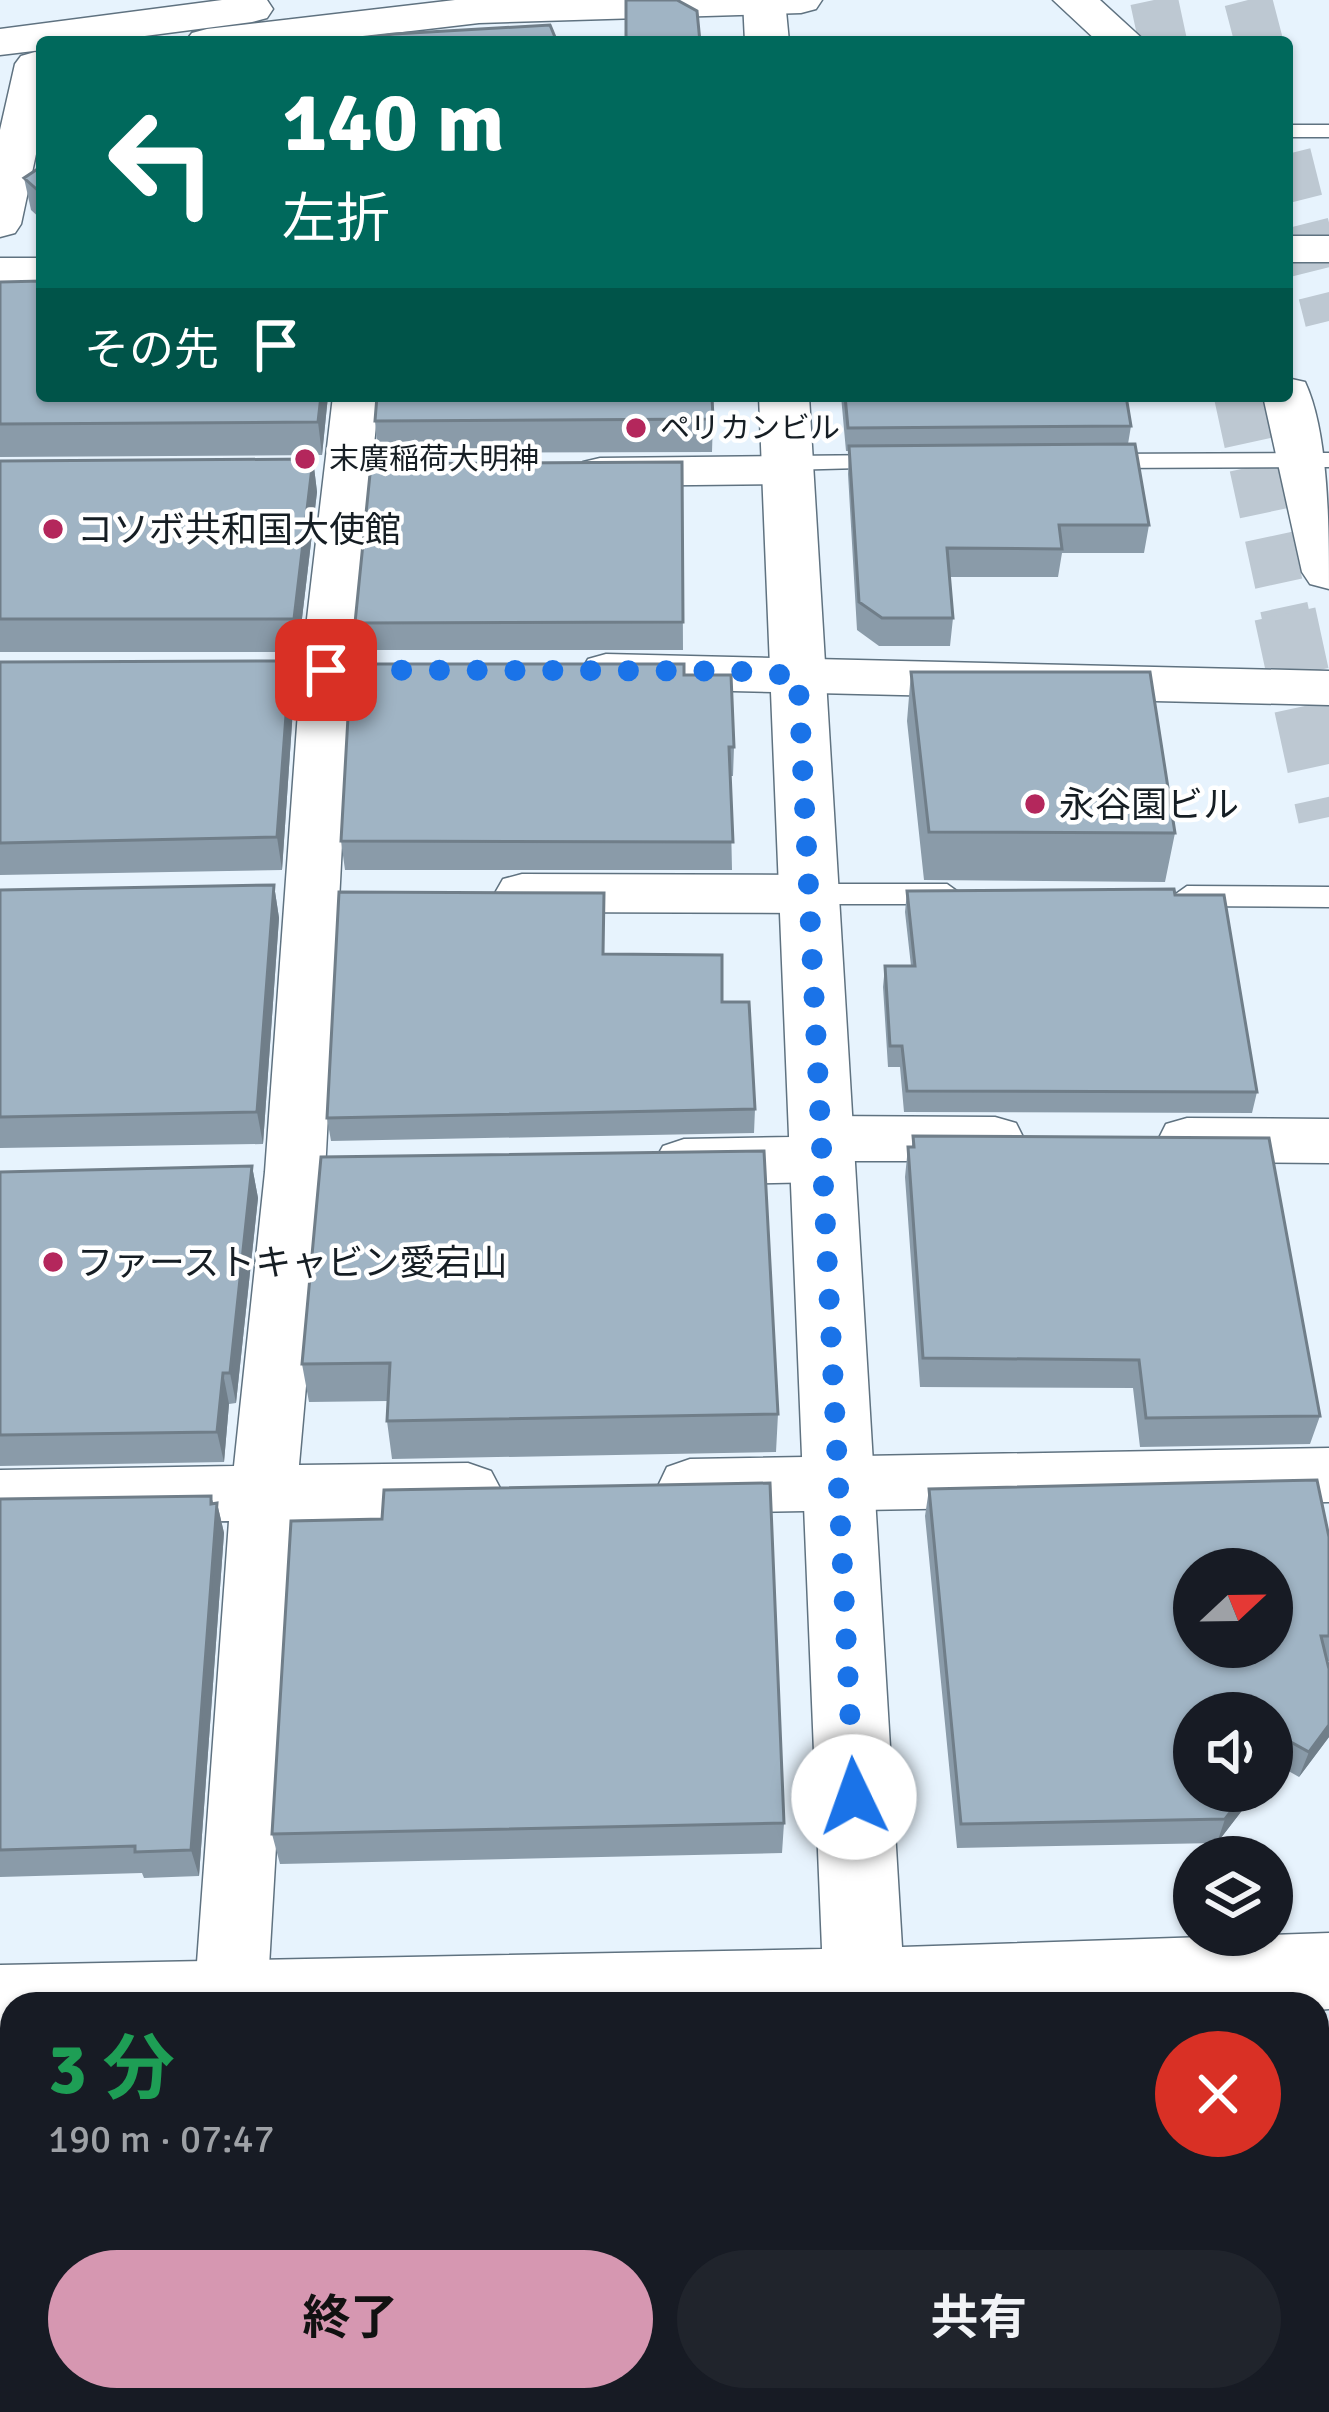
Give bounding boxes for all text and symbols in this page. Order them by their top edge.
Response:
text: 140 m [282,71,504,175]
icon: left [84,84,240,240]
text: 左折 [282,186,390,253]
icon: arrive [243,312,309,378]
text: その先 [84,323,219,378]
place label: ペリカンビル [660,410,840,447]
marker: ペリカンビル [623,415,649,441]
place label: 末廣稲荷大明神 [329,441,539,478]
marker: 末廣稲荷大明神 [292,446,318,472]
place label: コソボ共和国大使館 [77,508,401,553]
marker: コソボ共和国大使館 [40,516,66,542]
pin [275,619,377,721]
icon: arrive [293,637,359,703]
place label: 永谷園ビル [1059,783,1239,828]
marker: 永谷園ビル [1022,791,1048,817]
place label: ファーストキャビン愛宕山 [77,1241,507,1286]
marker: ファーストキャビン愛宕山 [40,1249,66,1275]
north arrow [1173,1548,1293,1668]
map controls [1173,1548,1293,1956]
button: sound [1173,1692,1293,1812]
position arrow [791,1734,917,1860]
button: layers [1173,1836,1293,1956]
text: 3 分 [48,2025,175,2114]
button: close [1155,2031,1281,2157]
text: 190 m · 07:47 [48,2115,275,2163]
button: 終了 [48,2250,653,2388]
button: 共有 [677,2250,1281,2388]

